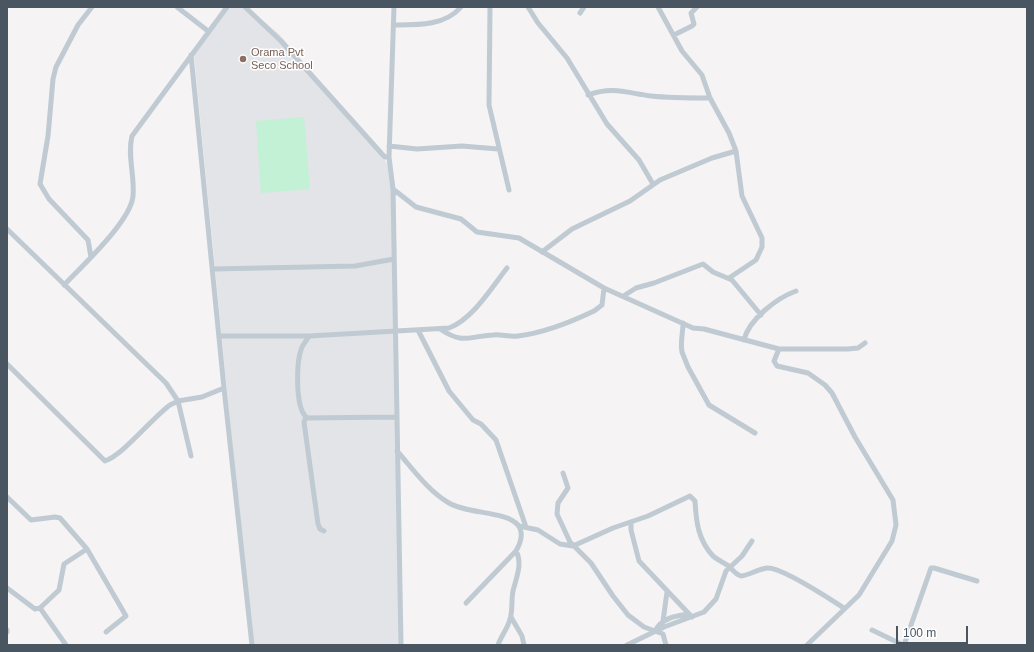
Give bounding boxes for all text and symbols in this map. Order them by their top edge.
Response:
place label: Orama Pvt Seco School [251,46,313,72]
marker: Orama Pvt Seco School [238,54,248,64]
scale bar [898,618,970,644]
text: 100 m [903,626,936,640]

